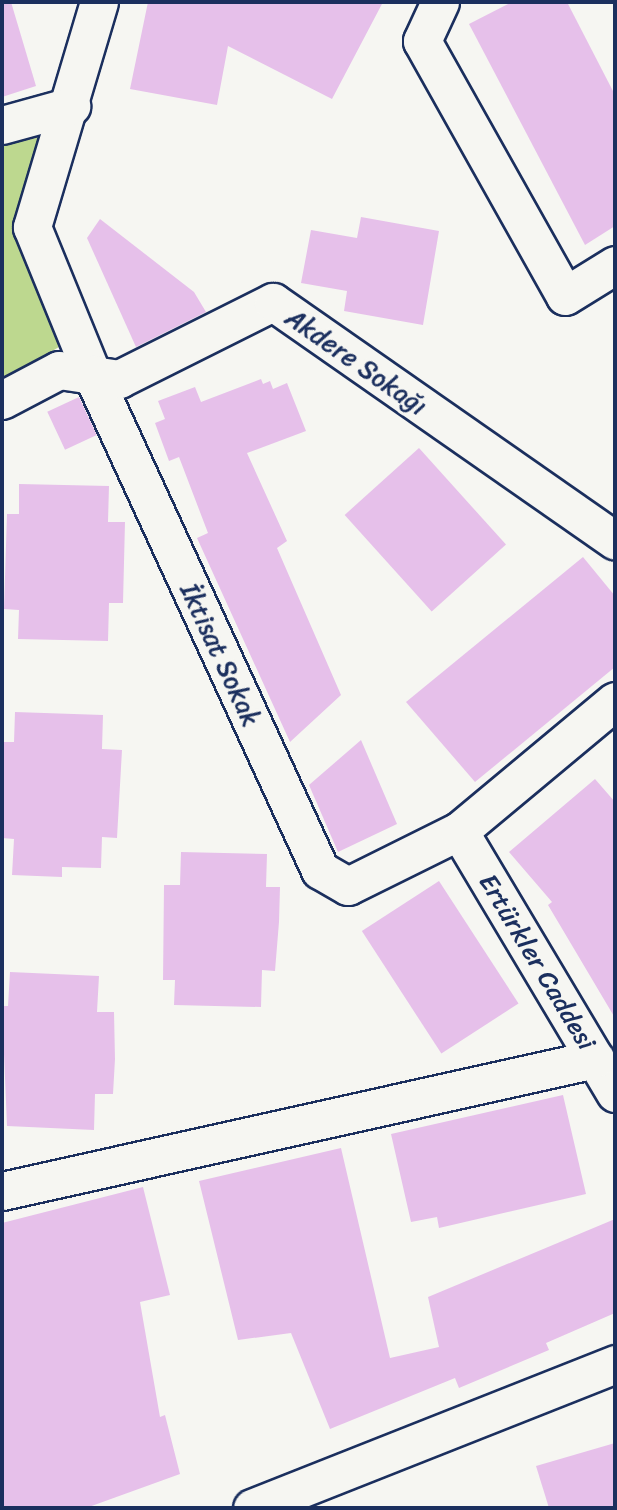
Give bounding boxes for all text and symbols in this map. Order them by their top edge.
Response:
street label: Akdere Sokağı [279,302,433,422]
street label: İktisat Sokak [173,578,267,732]
street label: Ertürkler Caddesi [472,868,602,1056]

